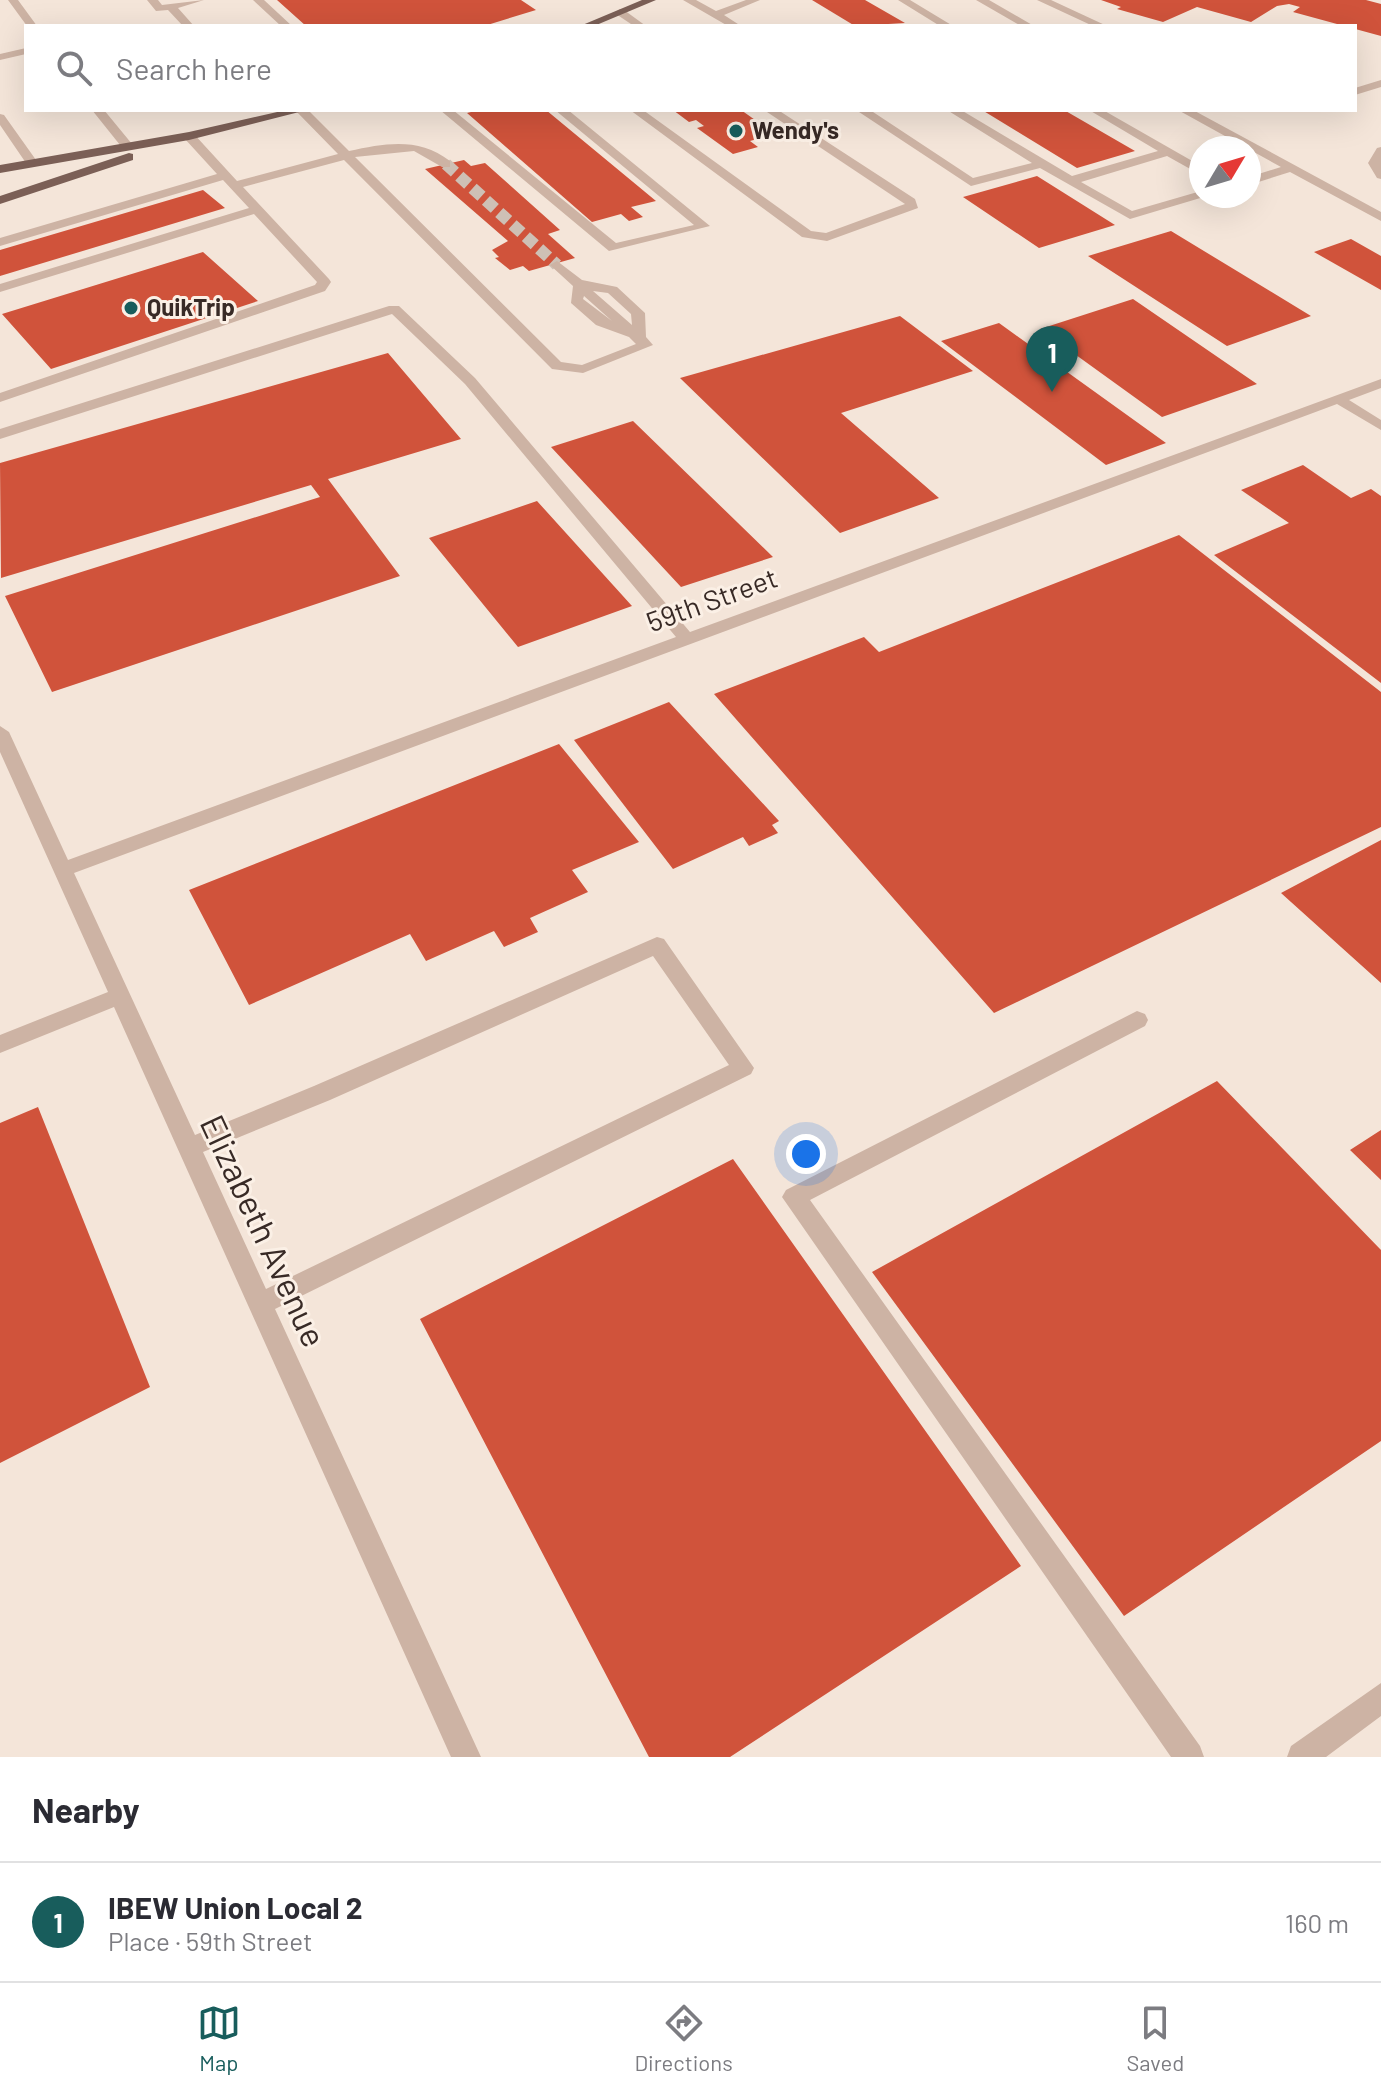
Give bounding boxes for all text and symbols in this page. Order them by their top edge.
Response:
search box [24,24,1357,112]
icon: search [52,46,96,90]
text: Search here [116,50,272,86]
place label: Wendy's [752,115,839,144]
marker: Wendy's [727,122,745,140]
north arrow [1189,136,1261,208]
place label: QuikTrip [147,292,235,321]
marker: QuikTrip [122,299,140,317]
pin: 1 [1026,326,1078,392]
street label: 59th Street [642,560,782,638]
street label: Elizabeth Avenue [193,1108,336,1353]
your location [786,1134,826,1174]
text: Nearby [32,1789,140,1830]
text: IBEW Union Local 2 [108,1889,363,1925]
text: 1 [53,1907,63,1938]
text: 160 m [1285,1907,1349,1938]
text: Place · 59th Street [108,1925,312,1956]
tab: Map [197,2001,241,2075]
tab: Directions [634,2001,733,2075]
tab: Saved [1126,2001,1184,2075]

